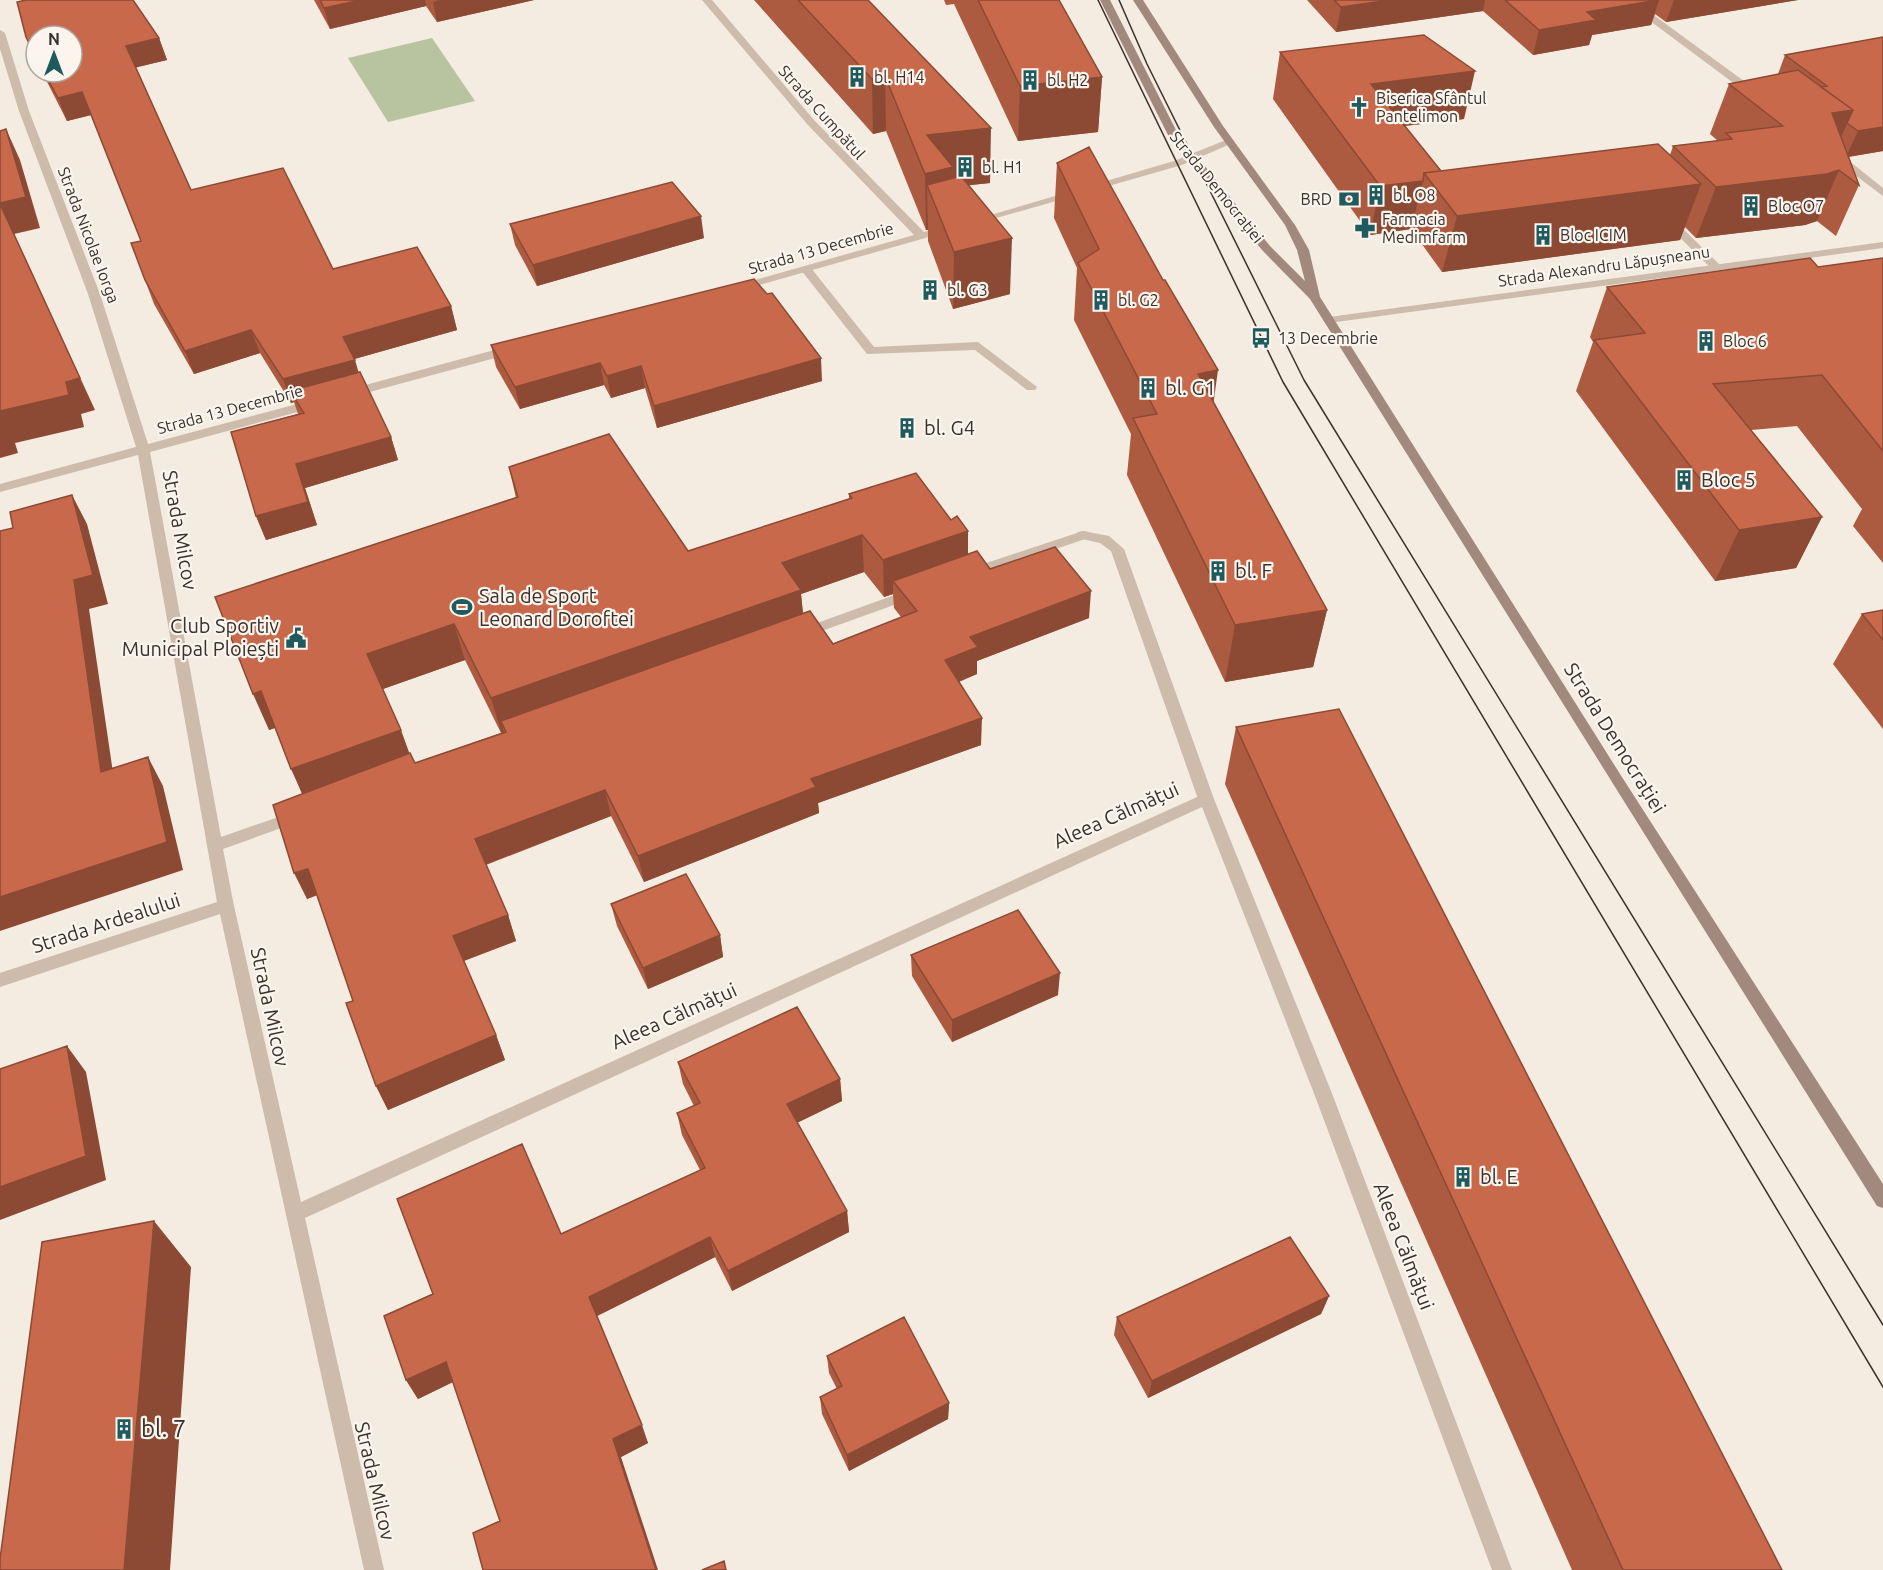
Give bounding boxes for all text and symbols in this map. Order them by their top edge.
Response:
north arrow [24,24,84,84]
text: N [48,30,60,48]
street label: Strada Cumpătul [775,61,869,163]
building icon: bl. H14 [845,65,869,89]
place label: bl. H14 [874,68,924,86]
building icon: bl. H2 [1018,68,1042,92]
place label: bl. H2 [1047,71,1088,89]
place label: Biserica Sfântul Pantelimon [1376,89,1487,125]
church icon: Biserica Sfântul Pantelimon [1347,95,1371,119]
street label: Strada Democrației [1167,128,1267,246]
building icon: bl. H1 [953,155,977,179]
place label: bl. H1 [982,158,1023,176]
street label: Strada Nicolae Iorga [55,164,123,306]
building icon: bl. O8 [1364,183,1388,207]
place label: bl. O8 [1393,186,1436,204]
bank icon: BRD [1337,187,1361,211]
place label: BRD [1301,190,1332,208]
building icon: Bloc O7 [1739,194,1763,218]
place label: Bloc O7 [1768,197,1824,215]
place label: Farmacia Medimfarm [1382,210,1466,246]
pharmacy icon: Farmacia Medimfarm [1353,216,1377,240]
street label: Strada 13 Decembrie [746,219,896,277]
building icon: Bloc ICIM [1531,223,1555,247]
place label: Bloc ICIM [1560,226,1627,244]
street label: Strada Alexandru Lăpușneanu [1497,242,1711,290]
building icon: bl. G3 [918,278,942,302]
place label: bl. G3 [947,281,988,299]
building icon: bl. G2 [1089,288,1113,312]
place label: bl. G2 [1118,291,1159,309]
bus stop icon: 13 Decembrie [1249,326,1273,350]
place label: 13 Decembrie [1278,329,1378,347]
building icon: Bloc 6 [1694,329,1718,353]
place label: Bloc 6 [1723,332,1767,350]
building icon: bl. G1 [1136,376,1160,400]
place label: bl. G1 [1165,376,1216,399]
street label: Strada 13 Decembrie [155,381,305,437]
building icon: bl. G4 [895,416,919,440]
place label: bl. G4 [924,416,975,439]
street label: Strada Milcov [159,468,202,592]
building icon: Bloc 5 [1672,468,1696,492]
place label: Bloc 5 [1701,468,1756,491]
building icon: bl. F [1206,559,1230,583]
place label: bl. F [1235,559,1272,582]
place label: Sala de Sport Leonard Doroftei [479,584,634,630]
sports icon: Sala de Sport Leonard Doroftei [450,595,474,619]
place label: Club Sportiv Municipal Ploiești [122,614,279,660]
public building icon: Club Sportiv Municipal Ploiești [284,626,308,650]
street label: Strada Democrației [1560,658,1671,817]
street label: Aleea Călmățui [1050,777,1182,852]
street label: Strada Ardealului [29,888,183,957]
street label: Strada Milcov [247,945,294,1069]
street label: Aleea Călmățui [608,978,740,1053]
building icon: bl. E [1451,1165,1475,1189]
place label: bl. E [1480,1165,1518,1188]
street label: Aleea Călmățui [1370,1179,1439,1313]
place label: bl. 7 [141,1415,186,1442]
building icon: bl. 7 [112,1417,136,1441]
street label: Strada Milcov [351,1419,400,1543]

